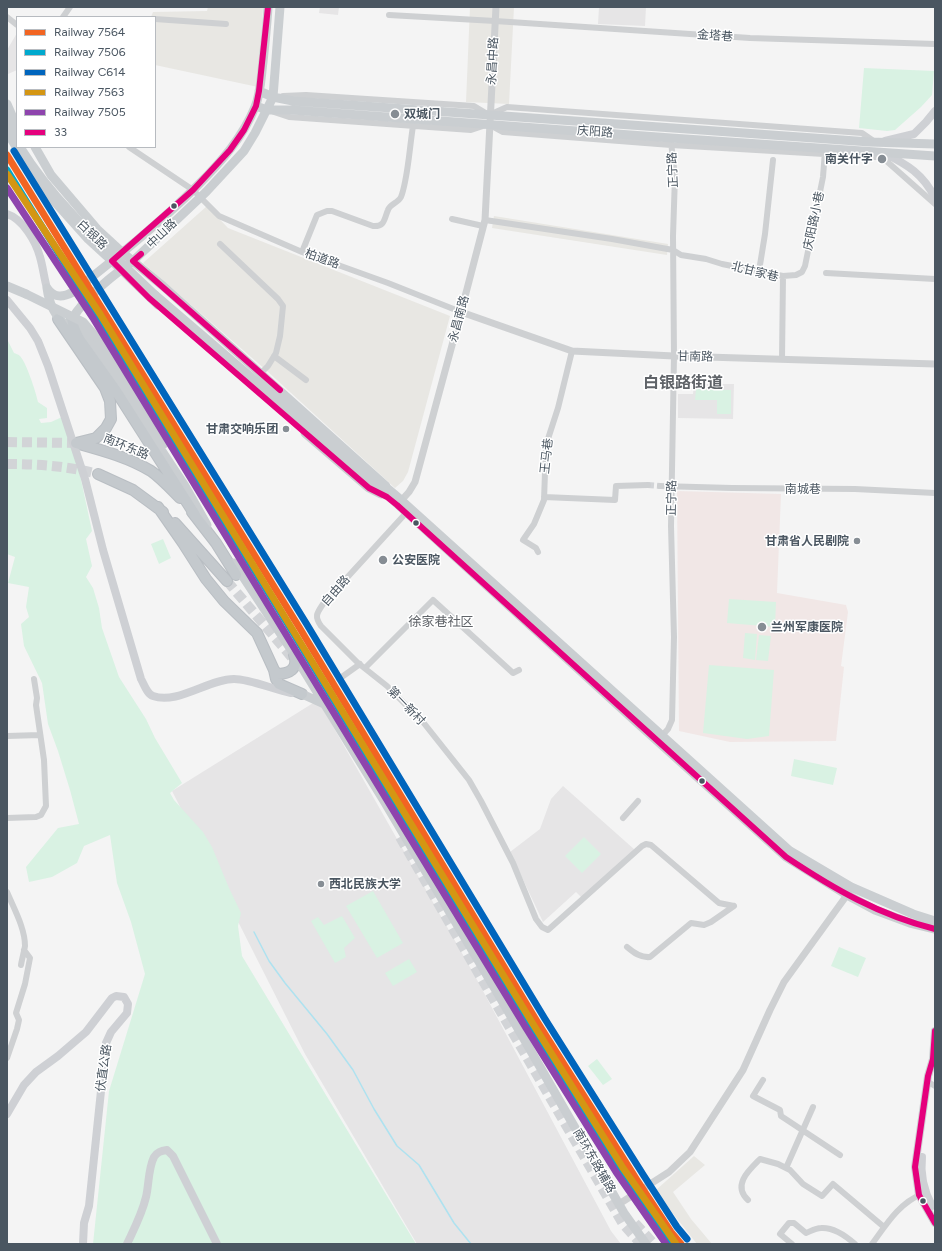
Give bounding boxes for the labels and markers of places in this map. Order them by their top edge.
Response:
place label: 双城门 [404,107,440,121]
marker: 双城门 [389,108,401,120]
place label: 南关什字 [825,152,873,166]
marker: 南关什字 [876,153,888,165]
unlabelled marker [169,201,179,211]
place label: 甘肃交响乐团 [206,422,278,436]
marker: 甘肃交响乐团 [281,424,291,434]
unlabelled marker [411,518,421,528]
place label: 甘肃省人民剧院 [765,534,849,548]
marker: 甘肃省人民剧院 [852,536,862,546]
place label: 公安医院 [392,553,440,567]
marker: 公安医院 [377,554,389,566]
place label: 兰州军康医院 [771,620,843,634]
marker: 兰州军康医院 [756,621,768,633]
unlabelled marker [697,776,707,786]
place label: 西北民族大学 [329,877,401,891]
marker: 西北民族大学 [316,879,326,889]
unlabelled marker [918,1196,928,1206]

